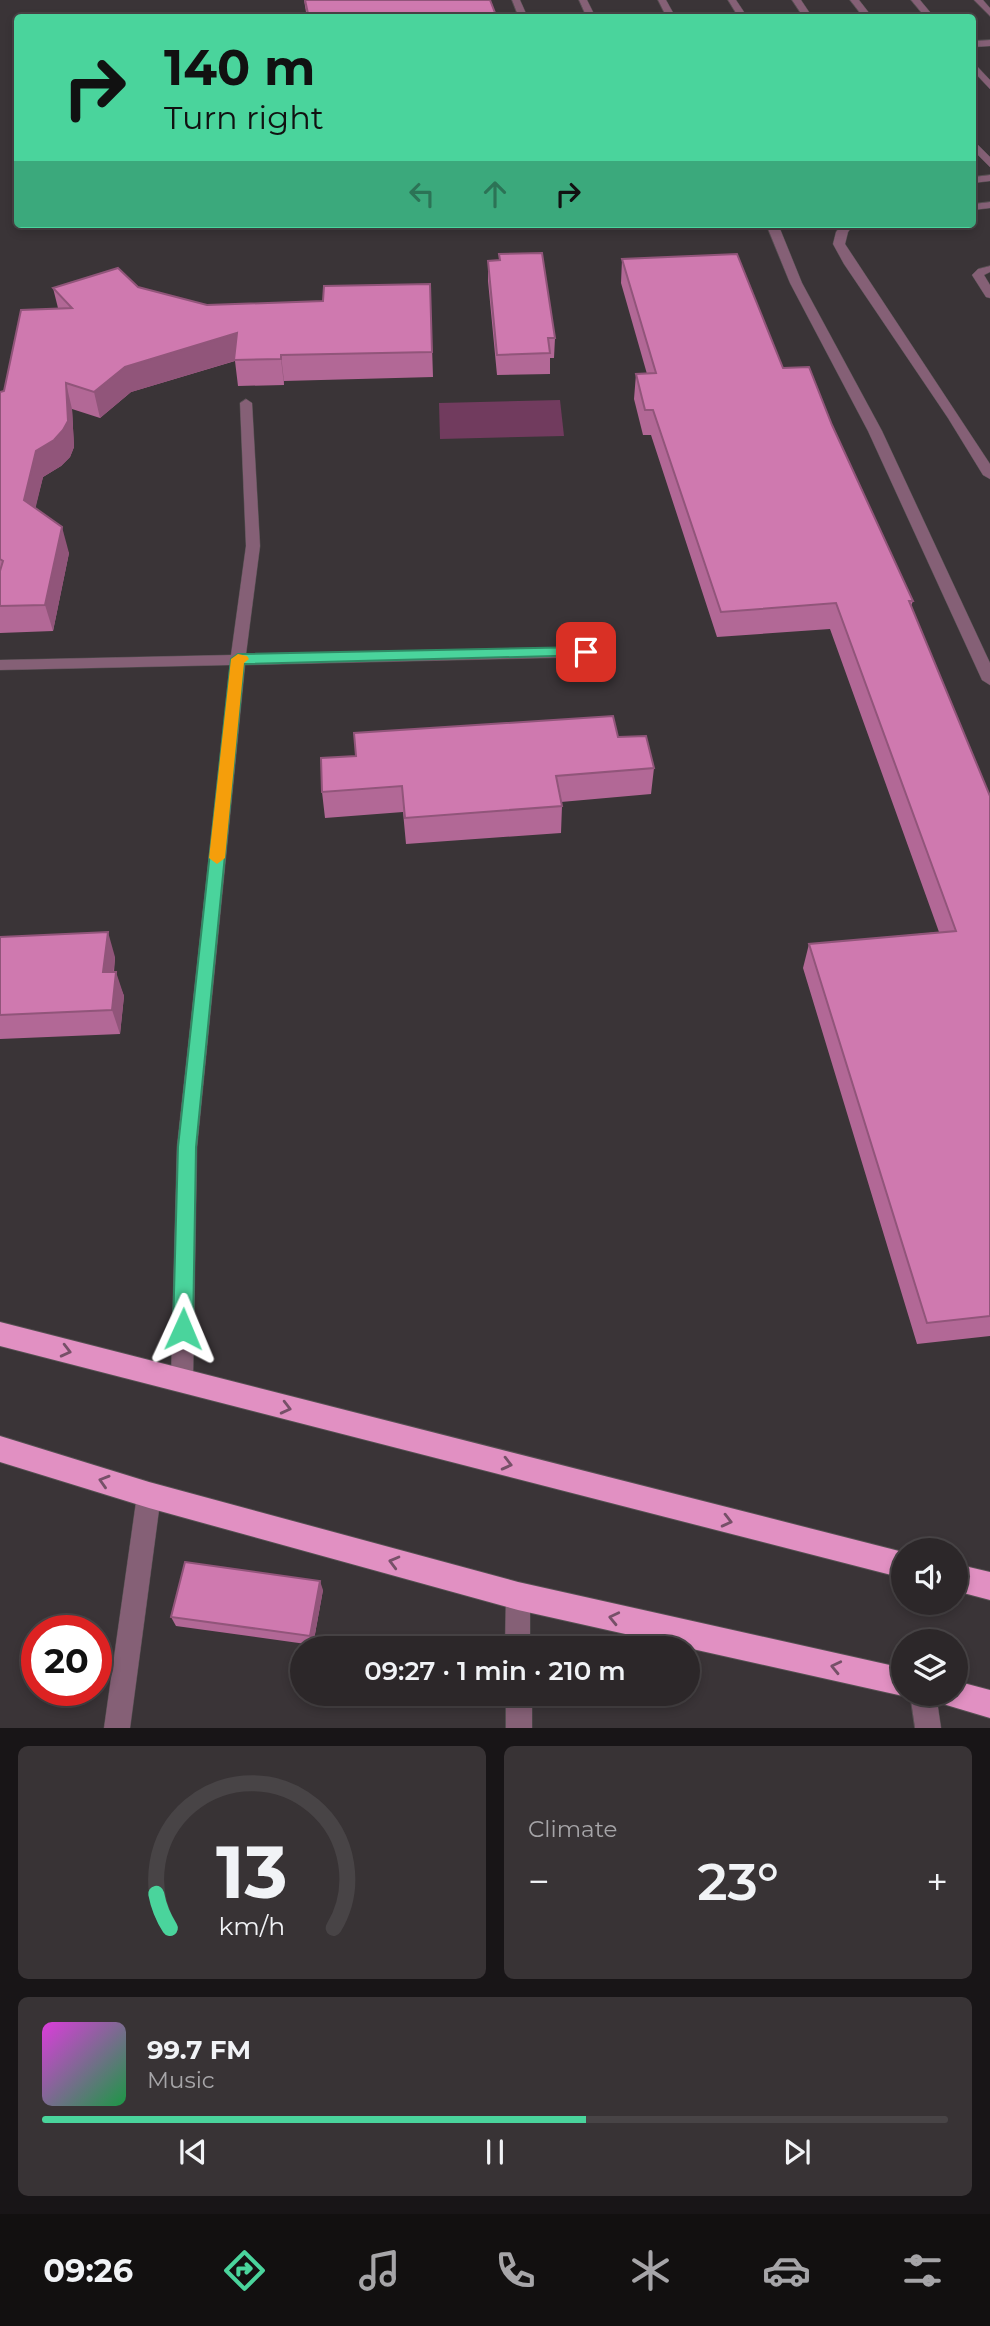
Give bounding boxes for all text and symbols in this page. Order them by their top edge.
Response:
text: 140 m [164,38,316,97]
icon: right [49,42,140,133]
text: Turn right [164,98,324,137]
icon: left [403,175,441,213]
icon: ahead [476,175,514,213]
icon: right [549,175,587,213]
pin [556,622,616,682]
icon: arrive [567,633,605,671]
position arrow [146,1292,220,1366]
one-way arrow [60,1343,72,1357]
one-way arrow [280,1399,292,1414]
one-way arrow [501,1456,513,1470]
one-way arrow [98,1474,110,1489]
one-way arrow [721,1513,733,1527]
map controls [891,1538,968,1706]
button: sound [891,1538,968,1615]
one-way arrow [388,1556,400,1570]
one-way arrow [608,1611,620,1626]
speed limit sign: 20 [21,1615,112,1706]
button: layers [891,1629,968,1706]
text: 09:27 · 1 min · 210 m [364,1655,626,1687]
one-way arrow [830,1661,842,1675]
text: Climate [528,1815,617,1843]
text: 13 [216,1829,288,1917]
text: 23° [697,1850,779,1913]
text: − [528,1858,550,1905]
text: + [926,1858,948,1905]
text: km/h [219,1911,285,1941]
text: 99.7 FM [147,2034,251,2066]
text: Music [147,2066,215,2094]
icon: previous [174,2133,212,2171]
icon: pause [476,2133,514,2171]
icon: next [778,2133,816,2171]
icon: directions [220,2246,269,2295]
icon: music [355,2246,404,2295]
icon: phone [491,2246,540,2295]
icon: climate [626,2246,675,2295]
icon: car [762,2246,811,2295]
icon: filters [898,2246,947,2295]
text: 09:26 [43,2251,133,2290]

